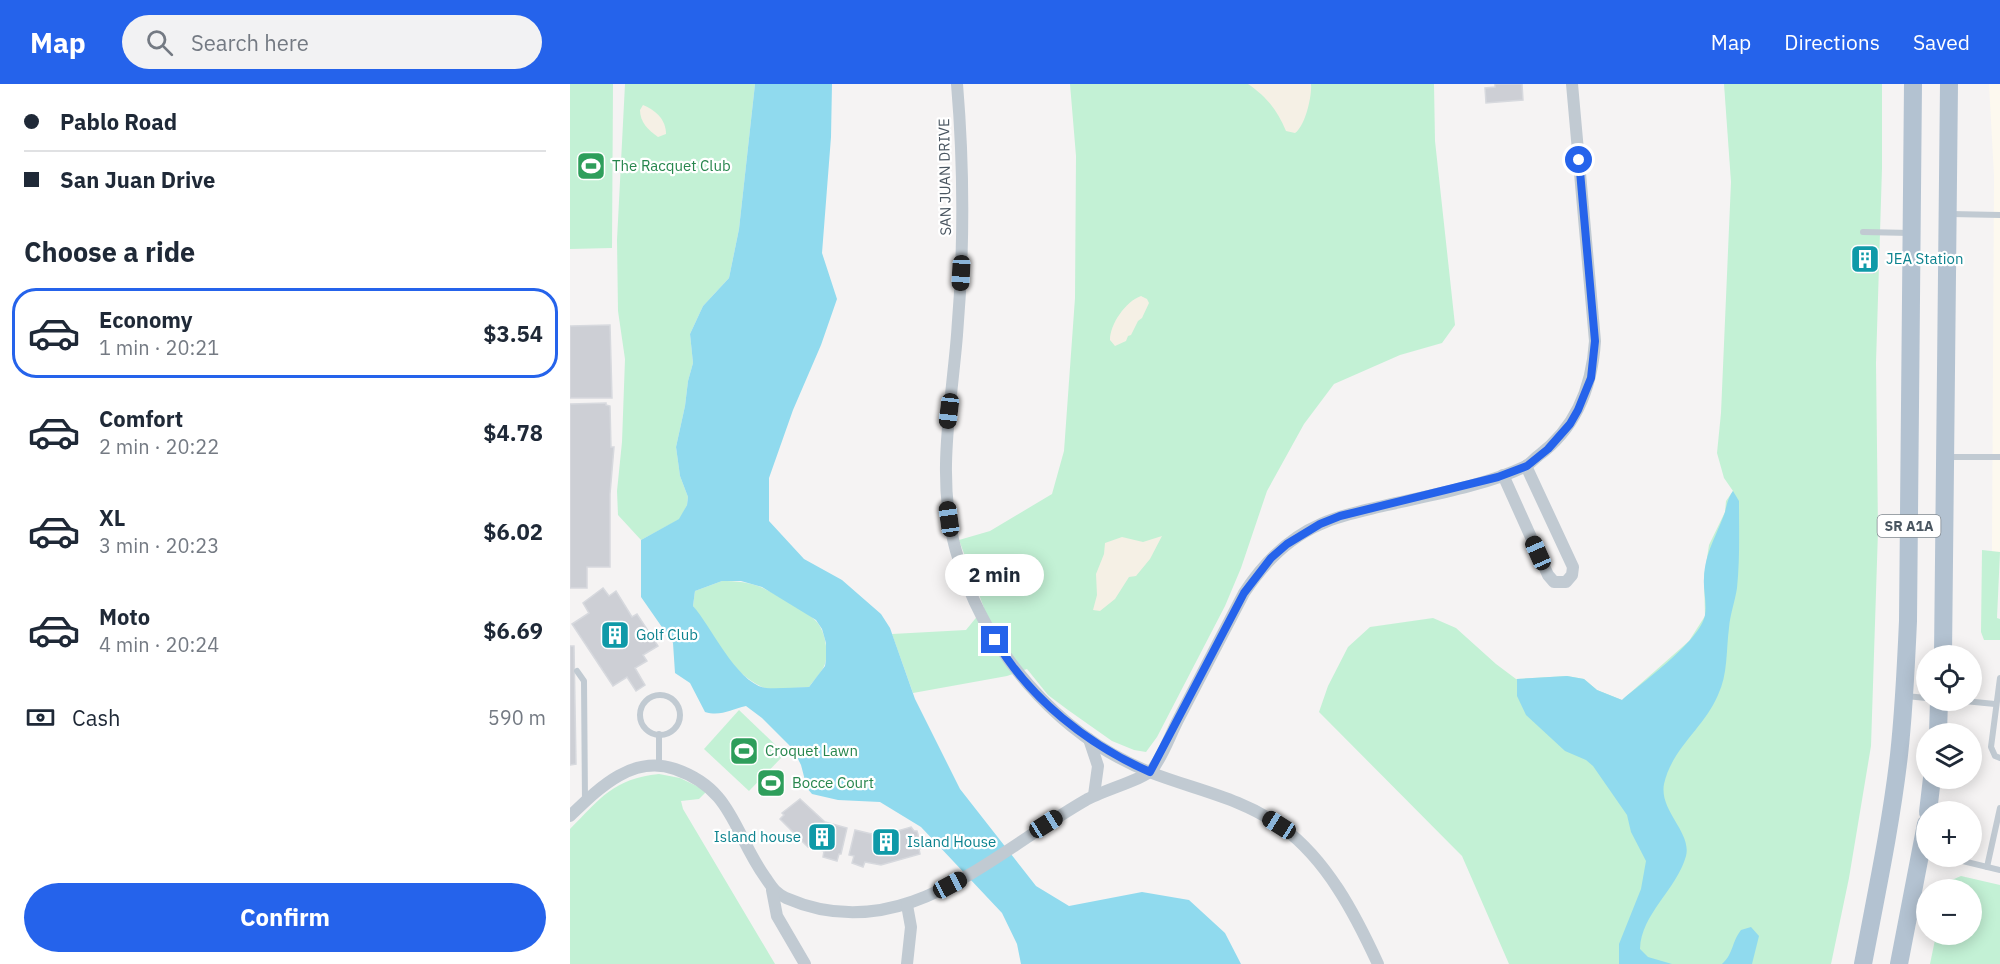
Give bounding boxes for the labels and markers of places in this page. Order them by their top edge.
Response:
sports icon: The Racquet Club [575,150,607,182]
place label: The Racquet Club [612,156,731,175]
building icon: JEA Station [1849,243,1881,275]
place label: JEA Station [1886,249,1963,268]
building icon: Golf Club [599,619,631,651]
place label: Golf Club [636,625,698,644]
sports icon: Croquet Lawn [728,735,760,767]
place label: Croquet Lawn [765,741,858,760]
sports icon: Bocce Court [755,767,787,799]
place label: Bocce Court [792,773,874,792]
building icon: Island house [806,821,838,853]
building icon: Island House [870,826,902,858]
place label: Island house [714,827,801,846]
place label: Island House [907,832,996,851]

